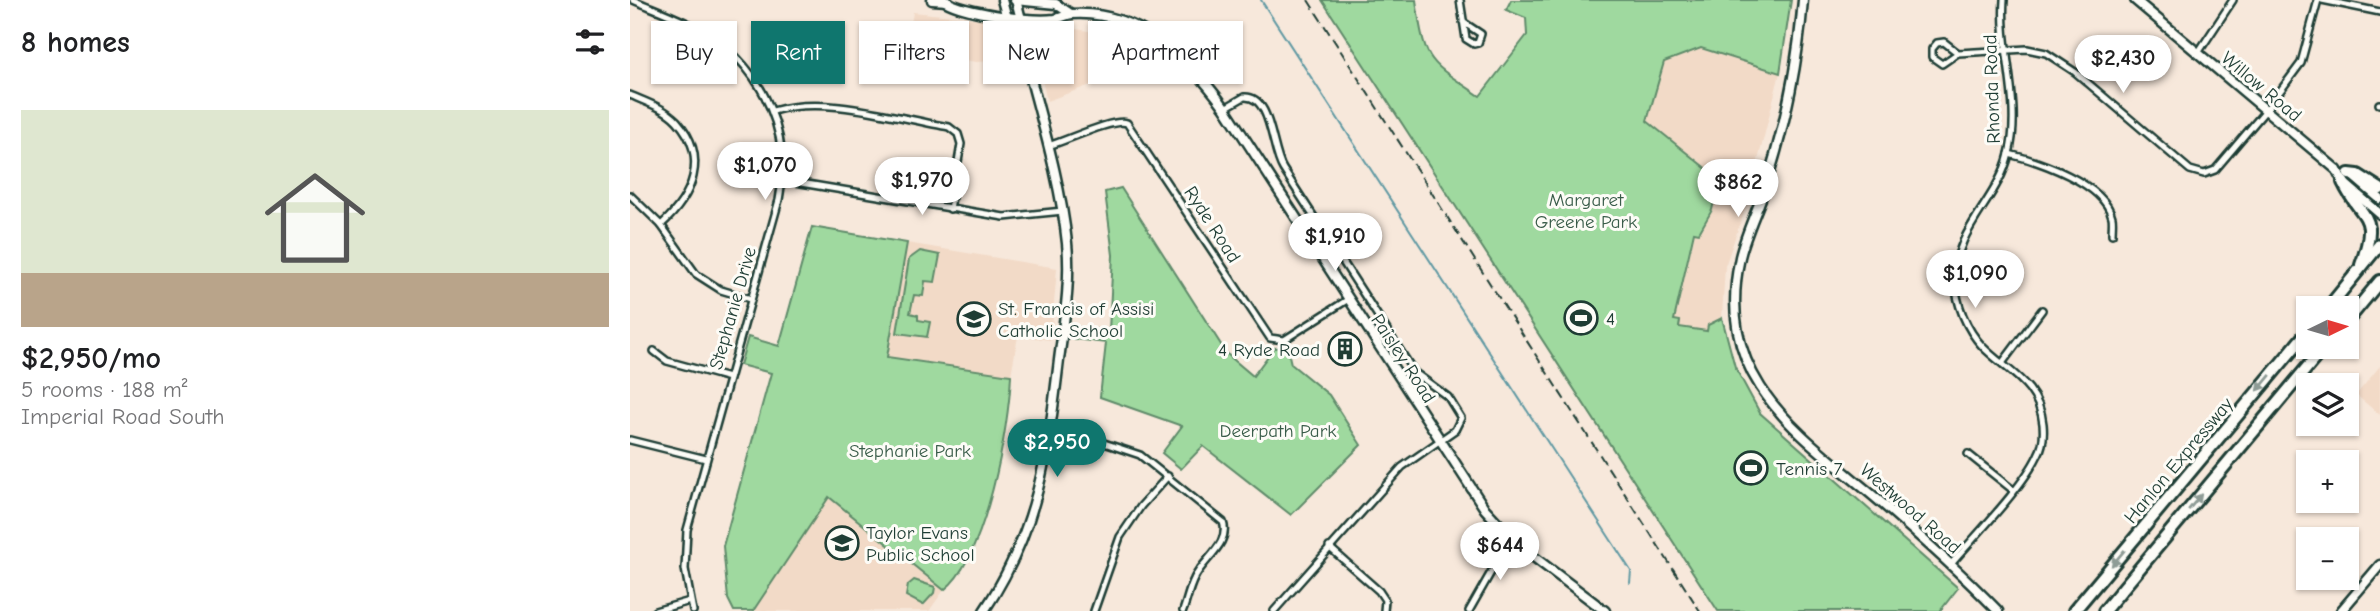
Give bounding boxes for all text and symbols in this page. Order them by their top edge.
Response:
chip: Buy [651,21,737,84]
chip: Rent [751,21,845,84]
chip: Filters [859,21,969,84]
chip: New [983,21,1074,84]
chip: Apartment [1088,21,1243,84]
icon: filters [571,23,609,61]
text: 8 homes [21,25,130,60]
street label: Rhonda Road [1979,34,2005,144]
pin: $2,430 [2066,36,2180,95]
text: $2,430 [2091,44,2155,71]
street label: Willow Road [2217,47,2306,127]
pin: $1,070 [708,142,822,202]
text: $1,070 [733,151,797,178]
icon: home [252,155,378,281]
pin: $1,970 [865,158,979,217]
pin: $862 [1697,160,1779,219]
text: $1,970 [891,166,953,193]
text: $862 [1713,168,1763,195]
street label: Ryde Road [1179,182,1245,267]
park label: Margaret Greene Park [1535,189,1638,233]
pin: $1,910 [1278,214,1392,273]
text: $1,910 [1304,222,1366,249]
street label: Stephanie Drive [705,244,761,372]
pin: $1,090 [1918,250,2032,310]
text: $1,090 [1942,259,2008,286]
north arrow [2296,296,2359,359]
map controls [2296,296,2359,590]
place label: St. Francis of Assisi Catholic School [998,298,1154,342]
sports icon: 4 [1562,299,1600,337]
school or university icon: St. Francis of Assisi Catholic School [955,300,993,338]
place label: 4 [1606,308,1615,330]
street label: Paisley Road [1366,310,1440,407]
building icon: 4 Ryde Road [1326,330,1364,368]
place label: 4 Ryde Road [1218,339,1320,361]
text: $2,950/mo [21,341,161,376]
button: layers [2296,373,2359,436]
one-way arrow [2257,374,2272,392]
text: 5 rooms · 188 m² [21,376,187,403]
street label: Hanlon Expressway [2120,393,2238,528]
text: Imperial Road South [21,403,225,430]
pin: $2,950 [1000,420,1114,479]
park label: Deerpath Park [1220,420,1337,442]
text: $2,950 [1023,428,1091,455]
park label: Stephanie Park [849,440,972,462]
sports icon: Tennis 7 [1732,449,1770,487]
button: + [2296,450,2359,513]
place label: Tennis 7 [1776,458,1842,480]
street label: Westwood Road [1855,459,1965,559]
one-way arrow [2187,494,2202,511]
place label: Taylor Evans Public School [866,522,975,566]
pin: $644 [1459,522,1541,582]
school or university icon: Taylor Evans Public School [823,524,861,562]
button: − [2296,527,2359,590]
text: $644 [1476,531,1524,558]
one-way arrow [2111,549,2126,567]

